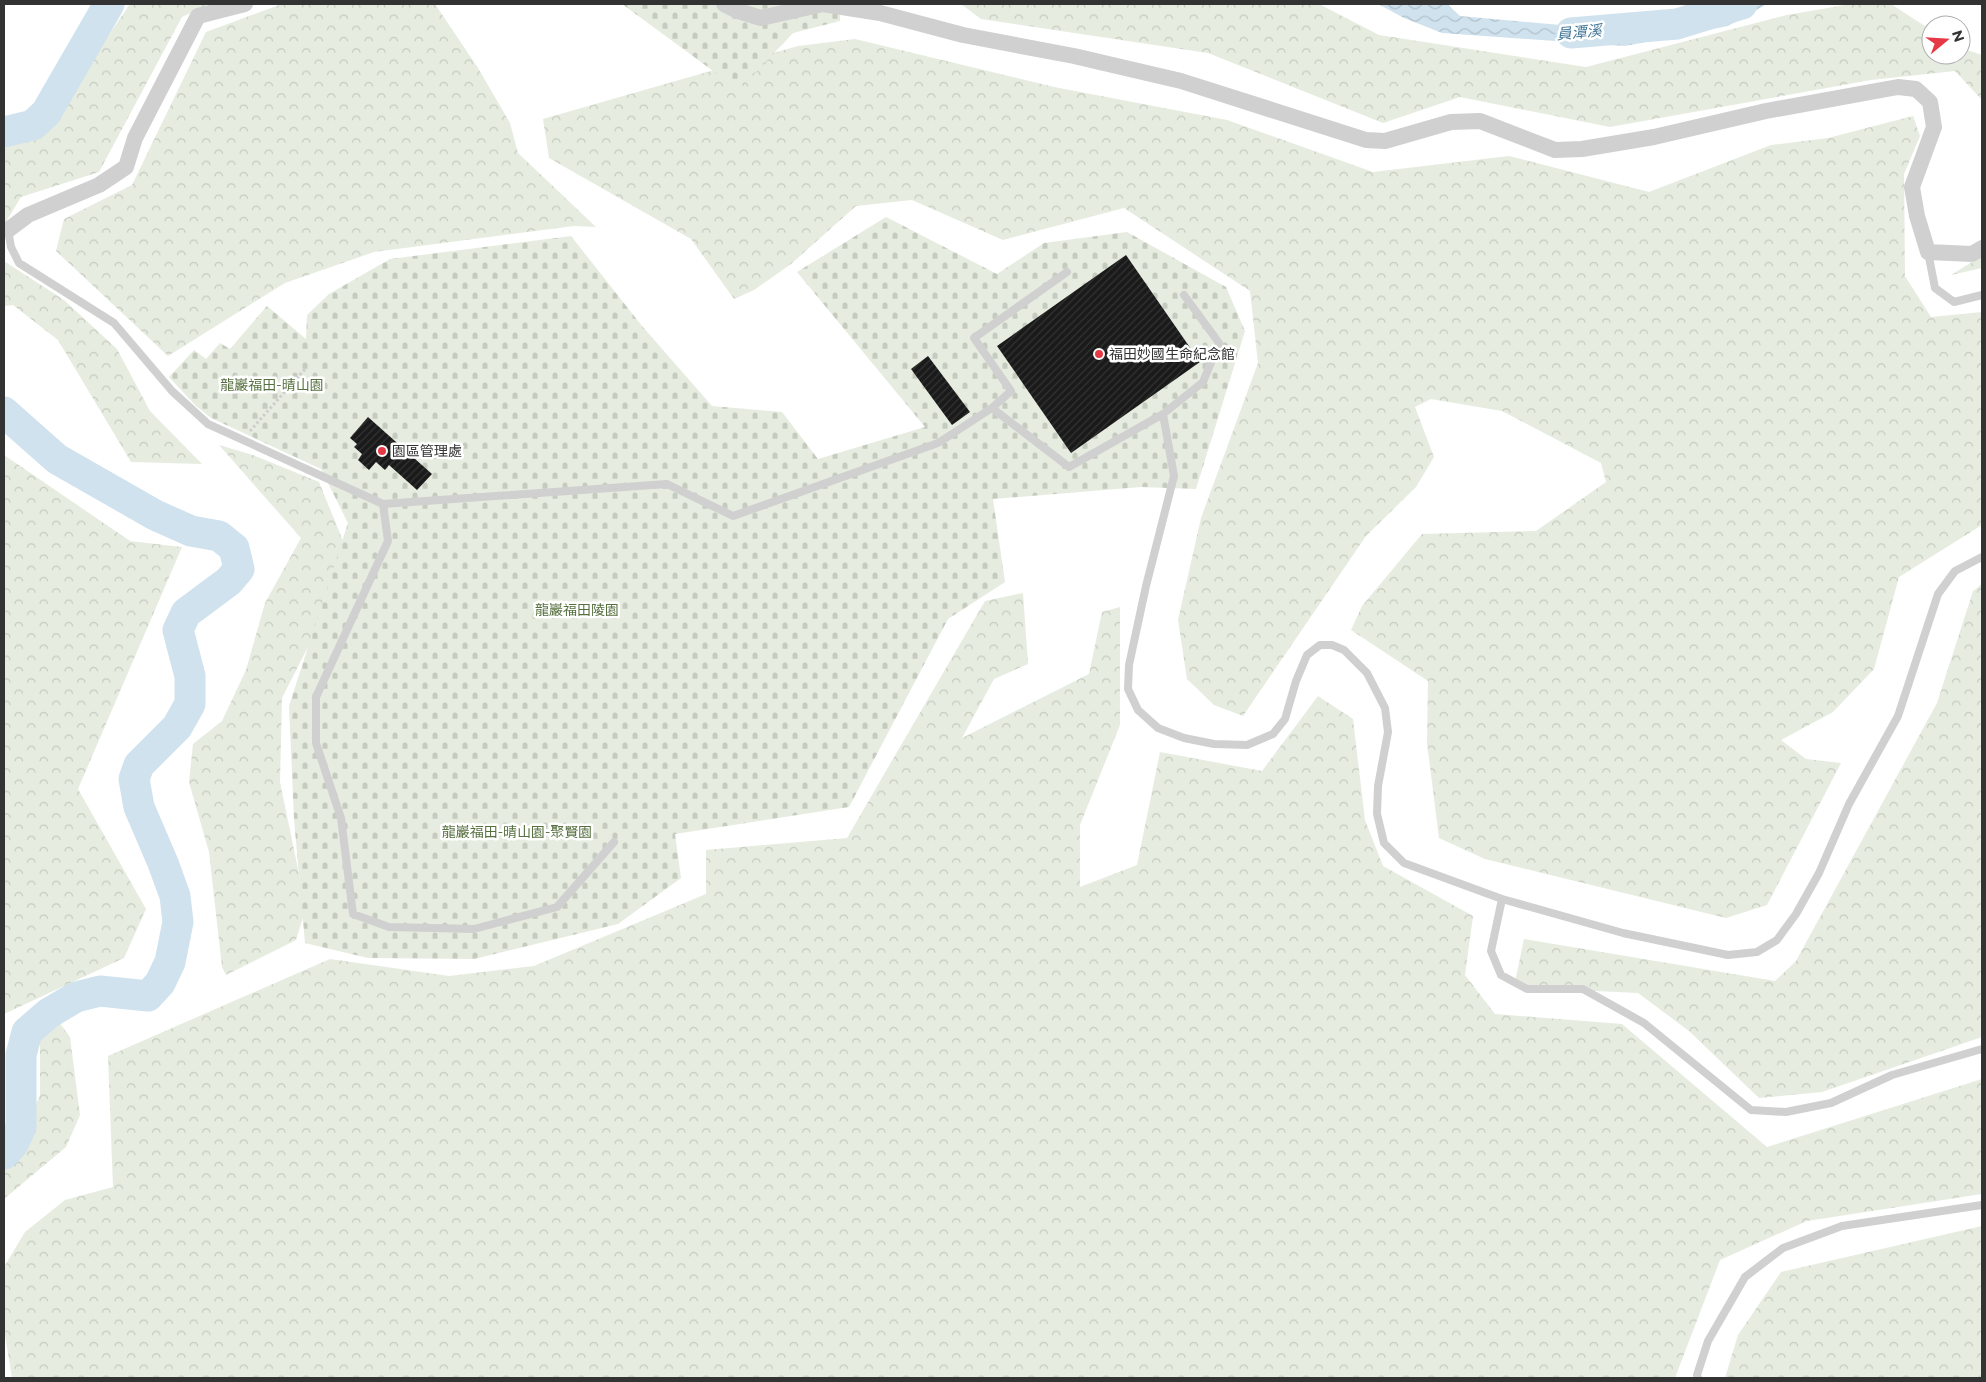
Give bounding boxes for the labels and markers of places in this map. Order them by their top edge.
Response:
place label: 福田妙國生命紀念館 [1109,345,1235,363]
marker: 福田妙國生命紀念館 [1093,348,1105,360]
place label: 園區管理處 [392,442,462,460]
marker: 園區管理處 [376,445,388,457]

